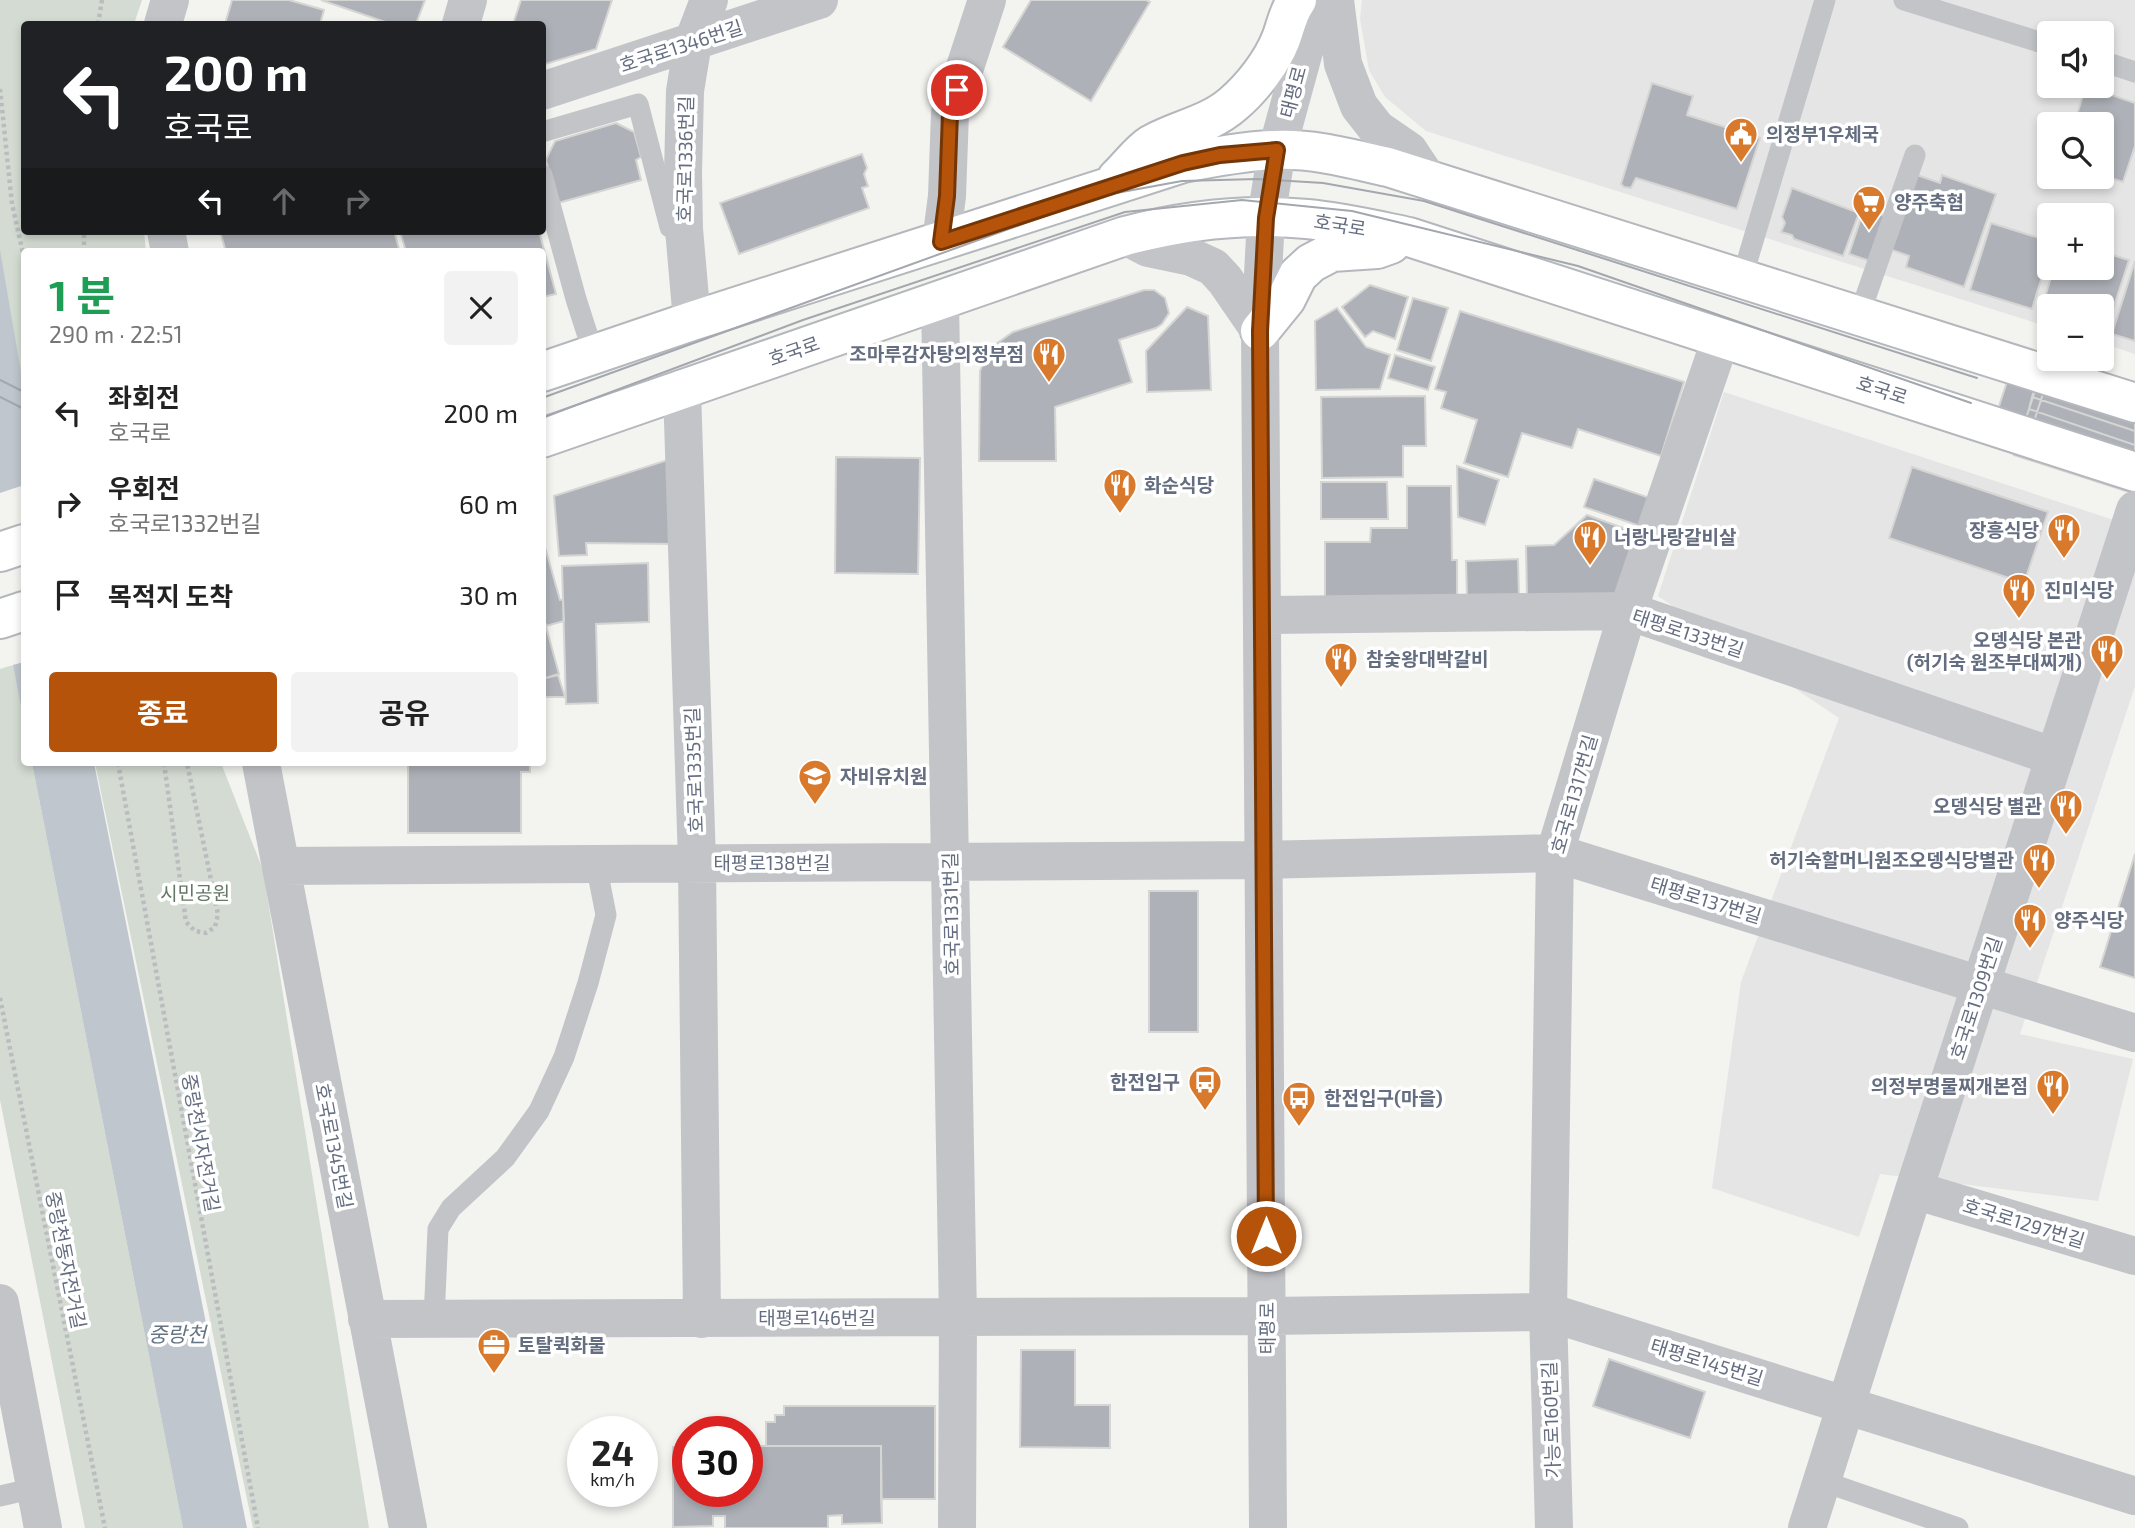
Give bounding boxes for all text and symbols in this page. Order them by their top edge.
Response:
street label: 호국로1346번길 [616,15,745,76]
map controls [2037,21,2114,371]
button: sound [2037,21,2114,98]
text: 200 m [164,42,308,101]
icon: left [49,49,140,140]
pin [927,60,987,120]
street label: 태평로 [1275,64,1310,120]
icon: arrive [938,71,976,109]
street label: 호국로1336번길 [672,95,697,223]
text: 호국로 [164,107,252,145]
button: search [2037,112,2114,189]
public building icon: 의정부1우체국 [1722,115,1760,164]
place label: 의정부1우체국 [1766,122,1879,145]
icon: left [192,182,230,220]
icon: ahead [265,182,303,220]
icon: right [338,182,376,220]
supermarket icon: 양주축협 [1850,183,1888,232]
place label: 양주축협 [1894,190,1964,213]
button: + [2037,203,2114,280]
street label: 호국로 [1312,209,1368,240]
text: 1 분 [49,269,115,319]
button: close [444,271,518,345]
button: − [2037,294,2114,371]
text: 290 m · 22:51 [49,320,183,348]
street label: 호국로 [765,331,822,370]
restaurant icon: 조마루감자탕의정부점 [1030,335,1068,384]
place label: 조마루감자탕의정부점 [849,342,1024,365]
street label: 호국로 [1854,370,1911,409]
text: 좌회전 [108,381,180,412]
icon: left [49,394,87,432]
text: 200 m [443,397,518,428]
text: 호국로 [108,418,171,446]
restaurant icon: 화순식당 [1101,466,1139,515]
text: 우회전 [108,472,180,503]
place label: 화순식당 [1144,473,1214,496]
icon: right [49,485,87,523]
text: 60 m [459,488,518,519]
text: 호국로1332번길 [108,509,261,537]
restaurant icon: 장흥식당 [2045,511,2083,560]
restaurant icon: 너랑나랑갈비살 [1571,518,1609,567]
place label: 장흥식당 [1969,518,2040,541]
place label: 너랑나랑갈비살 [1614,525,1736,548]
restaurant icon: 진미식당 [2000,571,2038,620]
icon: arrive [49,576,87,614]
place label: 진미식당 [2044,578,2114,601]
text: 30 m [459,579,518,610]
text: 목적지 도착 [108,580,233,611]
street label: 태평로133번길 [1629,604,1747,661]
place label: 오뎅식당 본관 (허기숙 원조부대찌개) [1907,628,2083,673]
restaurant icon: 오뎅식당 본관 (허기숙 원조부대찌개) [2088,632,2126,681]
restaurant icon: 참숯왕대박갈비 [1322,640,1360,689]
place label: 참숯왕대박갈비 [1366,647,1488,670]
button: 종료 [49,672,277,752]
button: 공유 [291,672,518,752]
street label: 호국로1335번길 [680,707,707,834]
street label: 호국로1317번길 [1546,732,1602,856]
school or university icon: 자비유치원 [796,757,834,806]
place label: 자비유치원 [840,764,927,787]
restaurant icon: 오뎅식당 별관 [2047,787,2085,836]
place label: 오뎅식당 별관 [1933,794,2043,817]
restaurant icon: 허기숙할머니원조오뎅식당별관 [2020,841,2058,890]
place label: 허기숙할머니원조오뎅식당별관 [1769,848,2015,871]
street label: 태평로138번길 [713,851,831,874]
street label: 호국로1331번길 [938,852,963,976]
street label: 태평로137번길 [1648,872,1765,927]
park label: 시민공원 [160,881,230,904]
restaurant icon: 양주식당 [2011,901,2049,950]
place label: 양주식당 [2054,908,2124,931]
street label: 호국로1309번길 [1945,933,2006,1062]
bus stop icon: 한전입구 [1186,1063,1224,1112]
restaurant icon: 의정부명물찌개본점 [2034,1067,2072,1116]
place label: 한전입구 [1110,1070,1180,1093]
street label: 중랑천서자전거길 [178,1072,225,1214]
place label: 의정부명물찌개본점 [1871,1074,2028,1097]
bus stop icon: 한전입구(마을) [1280,1079,1318,1128]
street label: 호국로1345번길 [311,1081,358,1211]
place label: 한전입구(마을) [1324,1086,1443,1109]
street label: 중랑천동자전거길 [42,1189,91,1331]
street label: 호국로1297번길 [1960,1193,2088,1252]
position arrow [1229,1199,1303,1273]
street label: 태평로 [1255,1302,1278,1354]
street label: 태평로146번길 [758,1306,876,1329]
water label: 중랑천 [148,1321,209,1346]
office icon: 토탈퀵화물 [475,1326,513,1375]
place label: 토탈퀵화물 [518,1333,605,1356]
street label: 태평로145번길 [1648,1333,1766,1390]
street label: 가능로160번길 [1537,1361,1564,1479]
speed limit sign: 30 [672,1416,763,1507]
text: 24 [591,1431,634,1473]
text: km/h [590,1468,635,1490]

